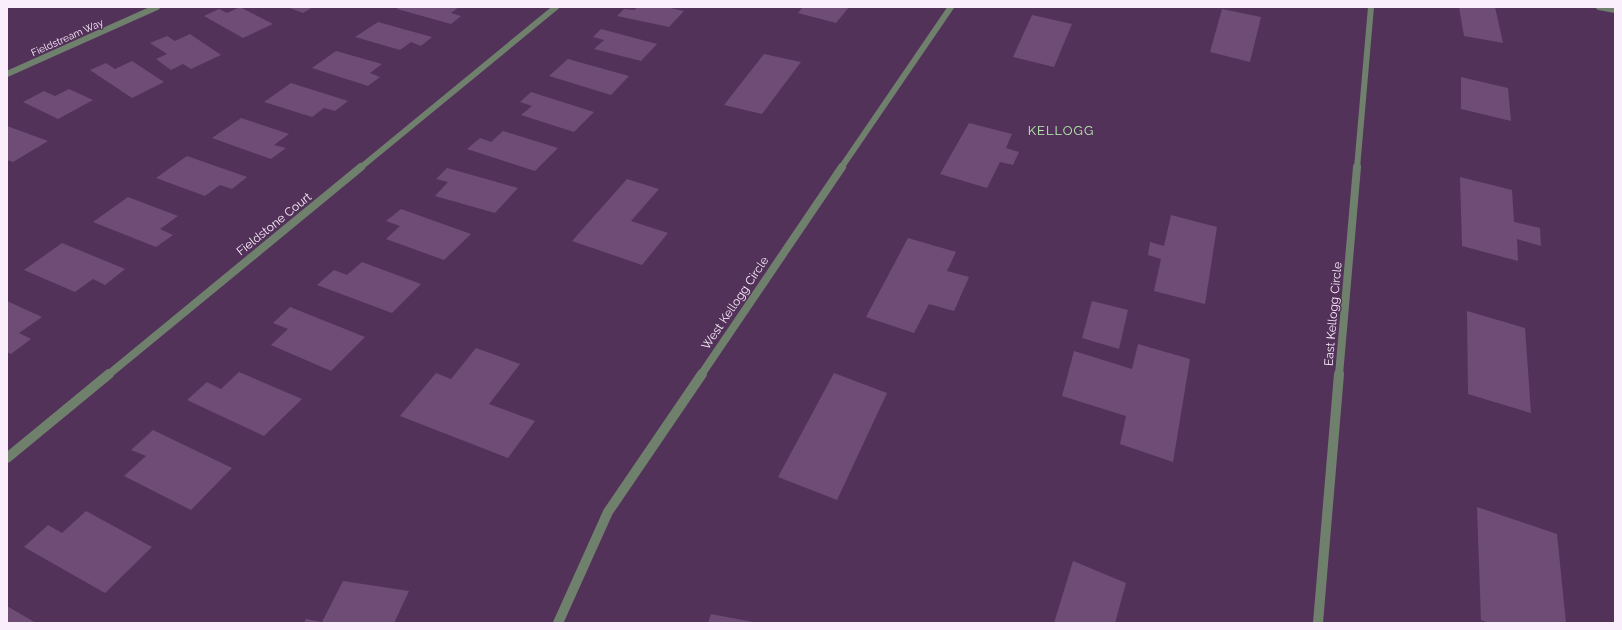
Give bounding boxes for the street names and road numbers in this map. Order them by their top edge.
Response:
street label: Fieldstream Way [29,16,105,58]
street label: Fieldstone Court [234,190,314,258]
street label: West Kellogg Circle [699,254,771,352]
street label: East Kellogg Circle [1321,261,1345,367]

